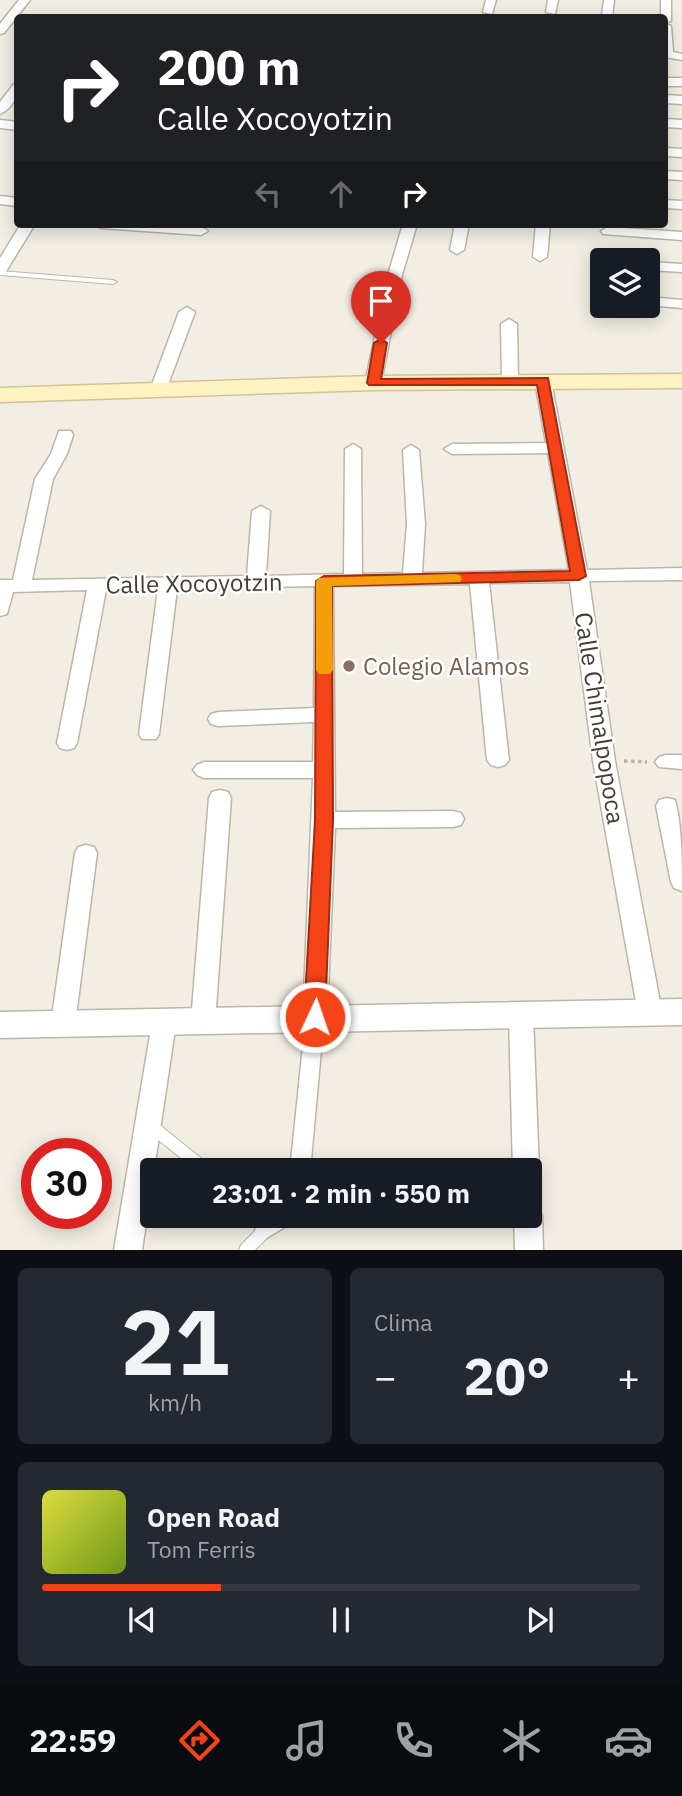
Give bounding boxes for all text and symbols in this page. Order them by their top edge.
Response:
text: 200 m [157,35,301,98]
icon: right [42,42,133,133]
text: Calle Xocoyotzin [157,97,393,139]
icon: left [249,175,287,213]
icon: ahead [322,175,360,213]
icon: right [395,175,433,213]
map controls [590,248,660,318]
button: layers [590,248,660,318]
pin [351,271,411,343]
icon: arrive [362,282,400,320]
street label: Calle Xocoyotzin [105,565,283,601]
street label: Calle Chimalpopoca [567,610,633,826]
place label: Colegio Alamos [363,650,530,682]
marker: Colegio Alamos [341,658,357,674]
position arrow [278,980,352,1054]
speed limit sign: 30 [21,1138,112,1229]
text: 23:01 · 2 min · 550 m [212,1176,470,1210]
text: 21 [120,1282,230,1400]
text: Clima [374,1307,433,1337]
text: 20° [464,1342,550,1409]
text: − [374,1352,397,1401]
text: + [617,1352,640,1401]
text: km/h [148,1387,202,1417]
text: Open Road [147,1500,280,1534]
text: Tom Ferris [147,1534,256,1564]
icon: previous [123,1601,161,1639]
icon: pause [322,1601,360,1639]
icon: next [521,1601,559,1639]
icon: directions [175,1716,224,1765]
icon: music [282,1716,331,1765]
icon: phone [389,1716,438,1765]
icon: climate [497,1716,546,1765]
icon: car [604,1716,653,1765]
text: 22:59 [29,1719,117,1761]

